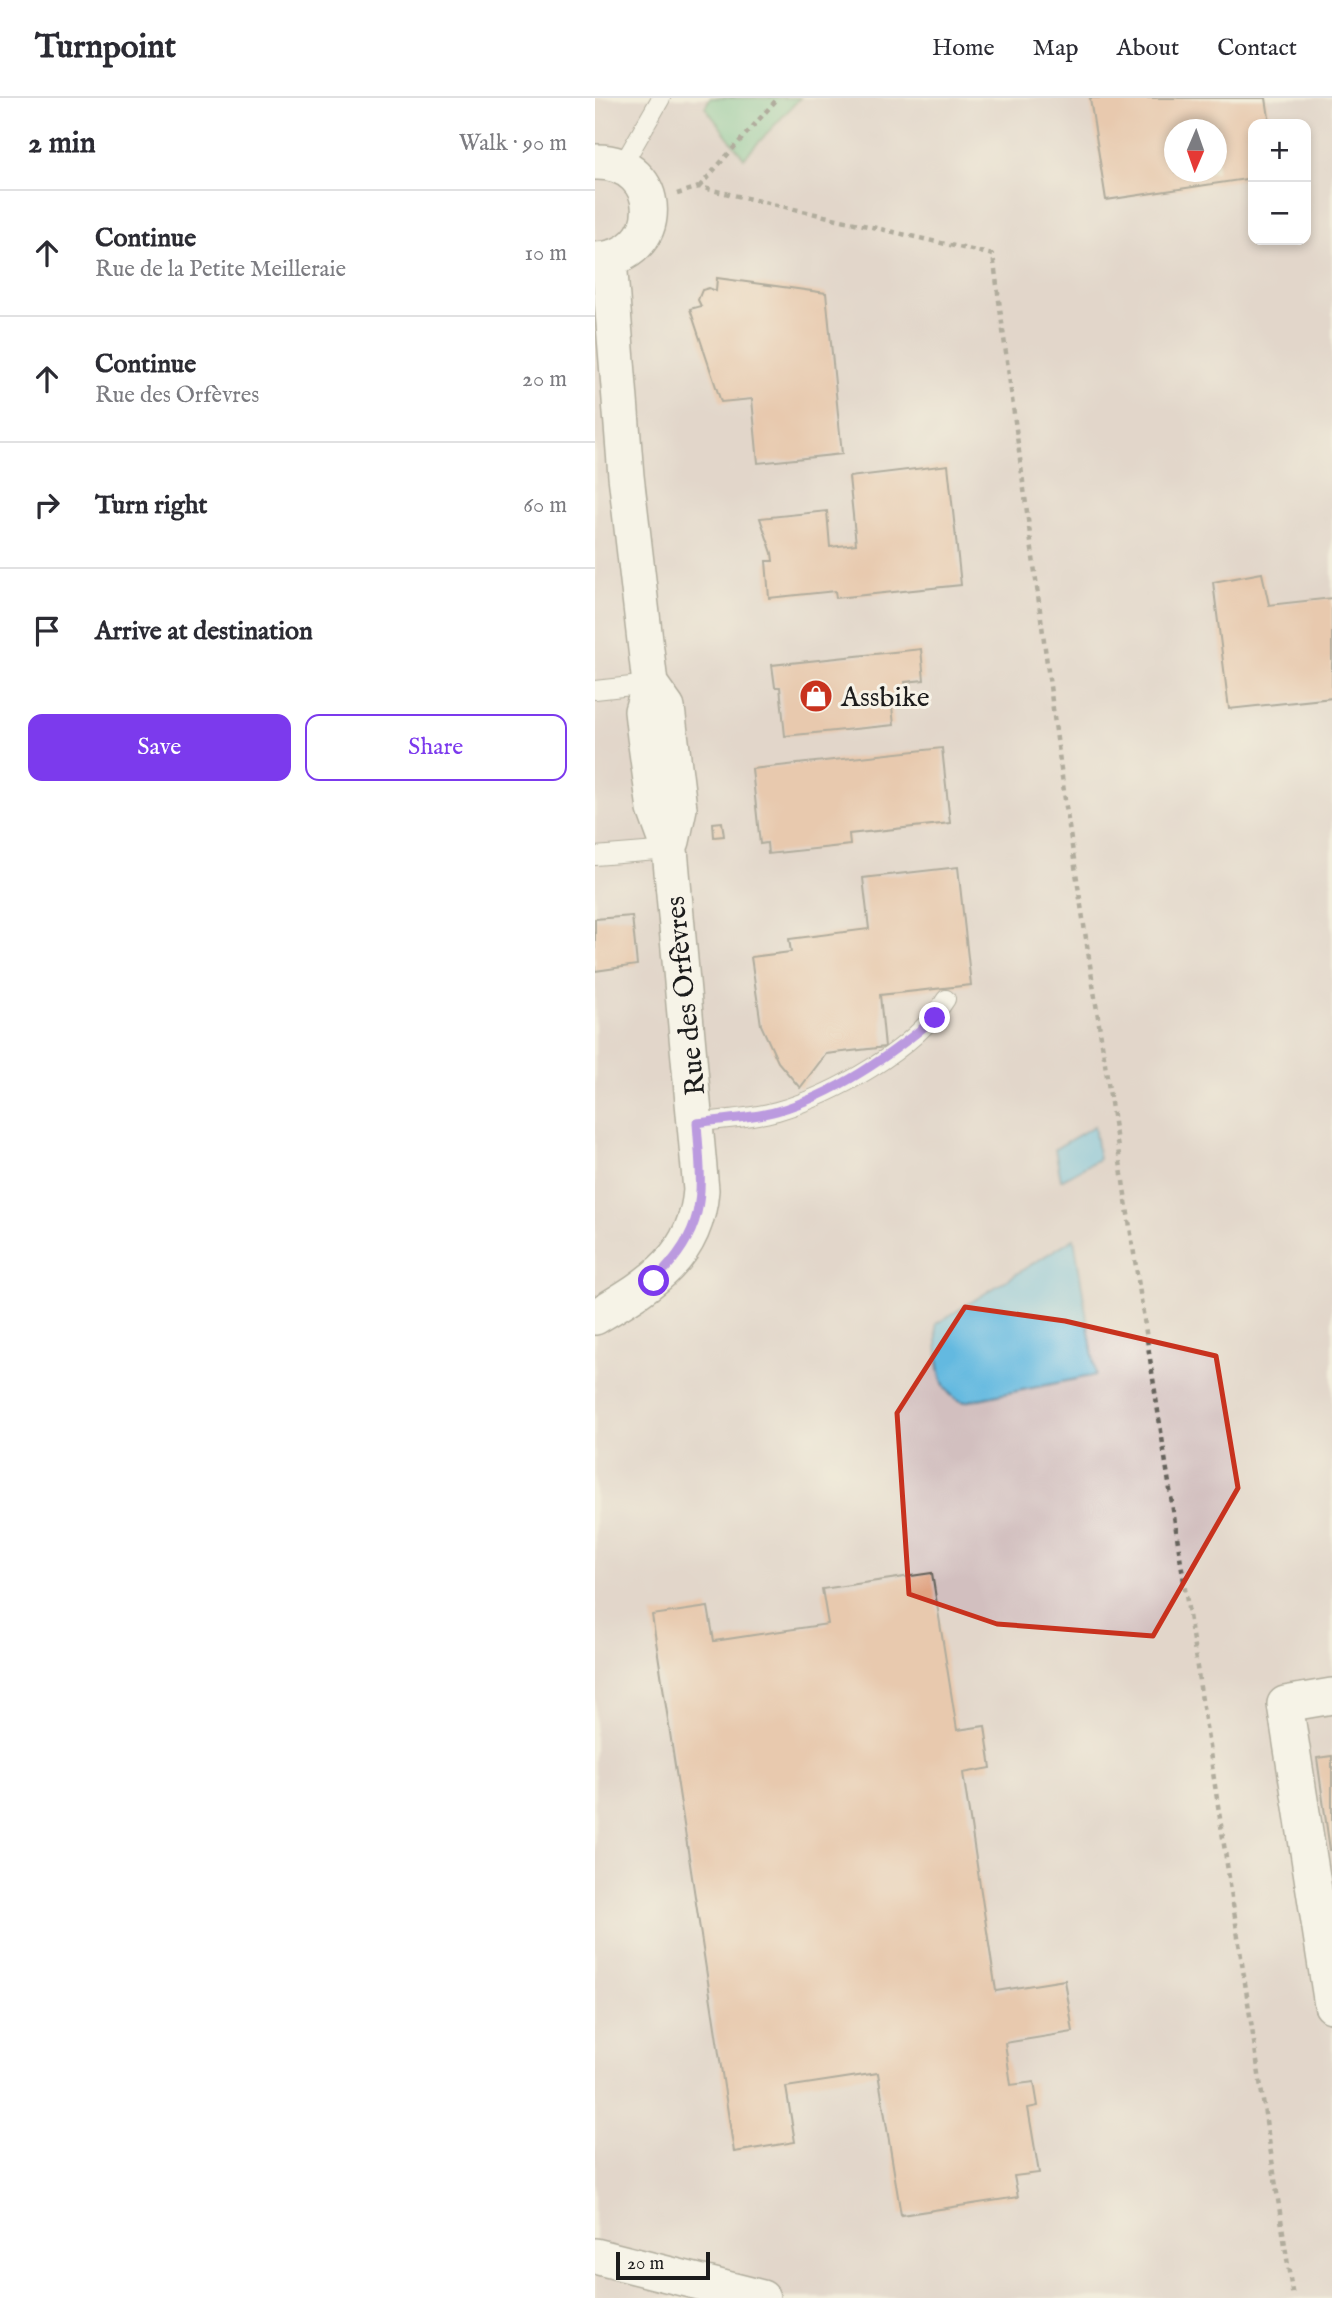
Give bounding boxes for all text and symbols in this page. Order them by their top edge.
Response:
text: Turnpoint [35,27,176,69]
text: Home [932,33,995,64]
text: Map [1033,33,1079,64]
text: About [1117,33,1179,64]
text: Contact [1217,33,1297,64]
north arrow [1164,119,1227,182]
map controls [1248,119,1311,245]
button: + [1248,119,1311,182]
text: 2 min [28,125,96,163]
text: Walk · 90 m [459,129,567,158]
button: − [1248,182,1311,245]
text: Continue [95,222,196,255]
icon: ahead [28,234,66,272]
text: 10 m [524,239,567,268]
text: Rue de la Petite Meilleraie [95,255,346,284]
text: Continue [95,348,196,381]
icon: ahead [28,360,66,398]
text: 20 m [522,365,567,394]
text: Rue des Orfèvres [95,381,259,410]
icon: right [28,486,66,524]
text: Turn right [95,489,208,522]
text: 60 m [523,491,567,520]
icon: arrive [28,612,66,650]
text: Arrive at destination [95,615,313,648]
shop icon: Assbike [797,677,835,715]
place label: Assbike [840,681,930,716]
button: Save [28,714,291,781]
button: Share [305,714,567,781]
street label: Rue des Orfèvres [659,894,714,1097]
route end [919,1002,950,1033]
route start [638,1265,669,1296]
scale bar [616,2249,711,2281]
text: 20 m [627,2252,664,2276]

